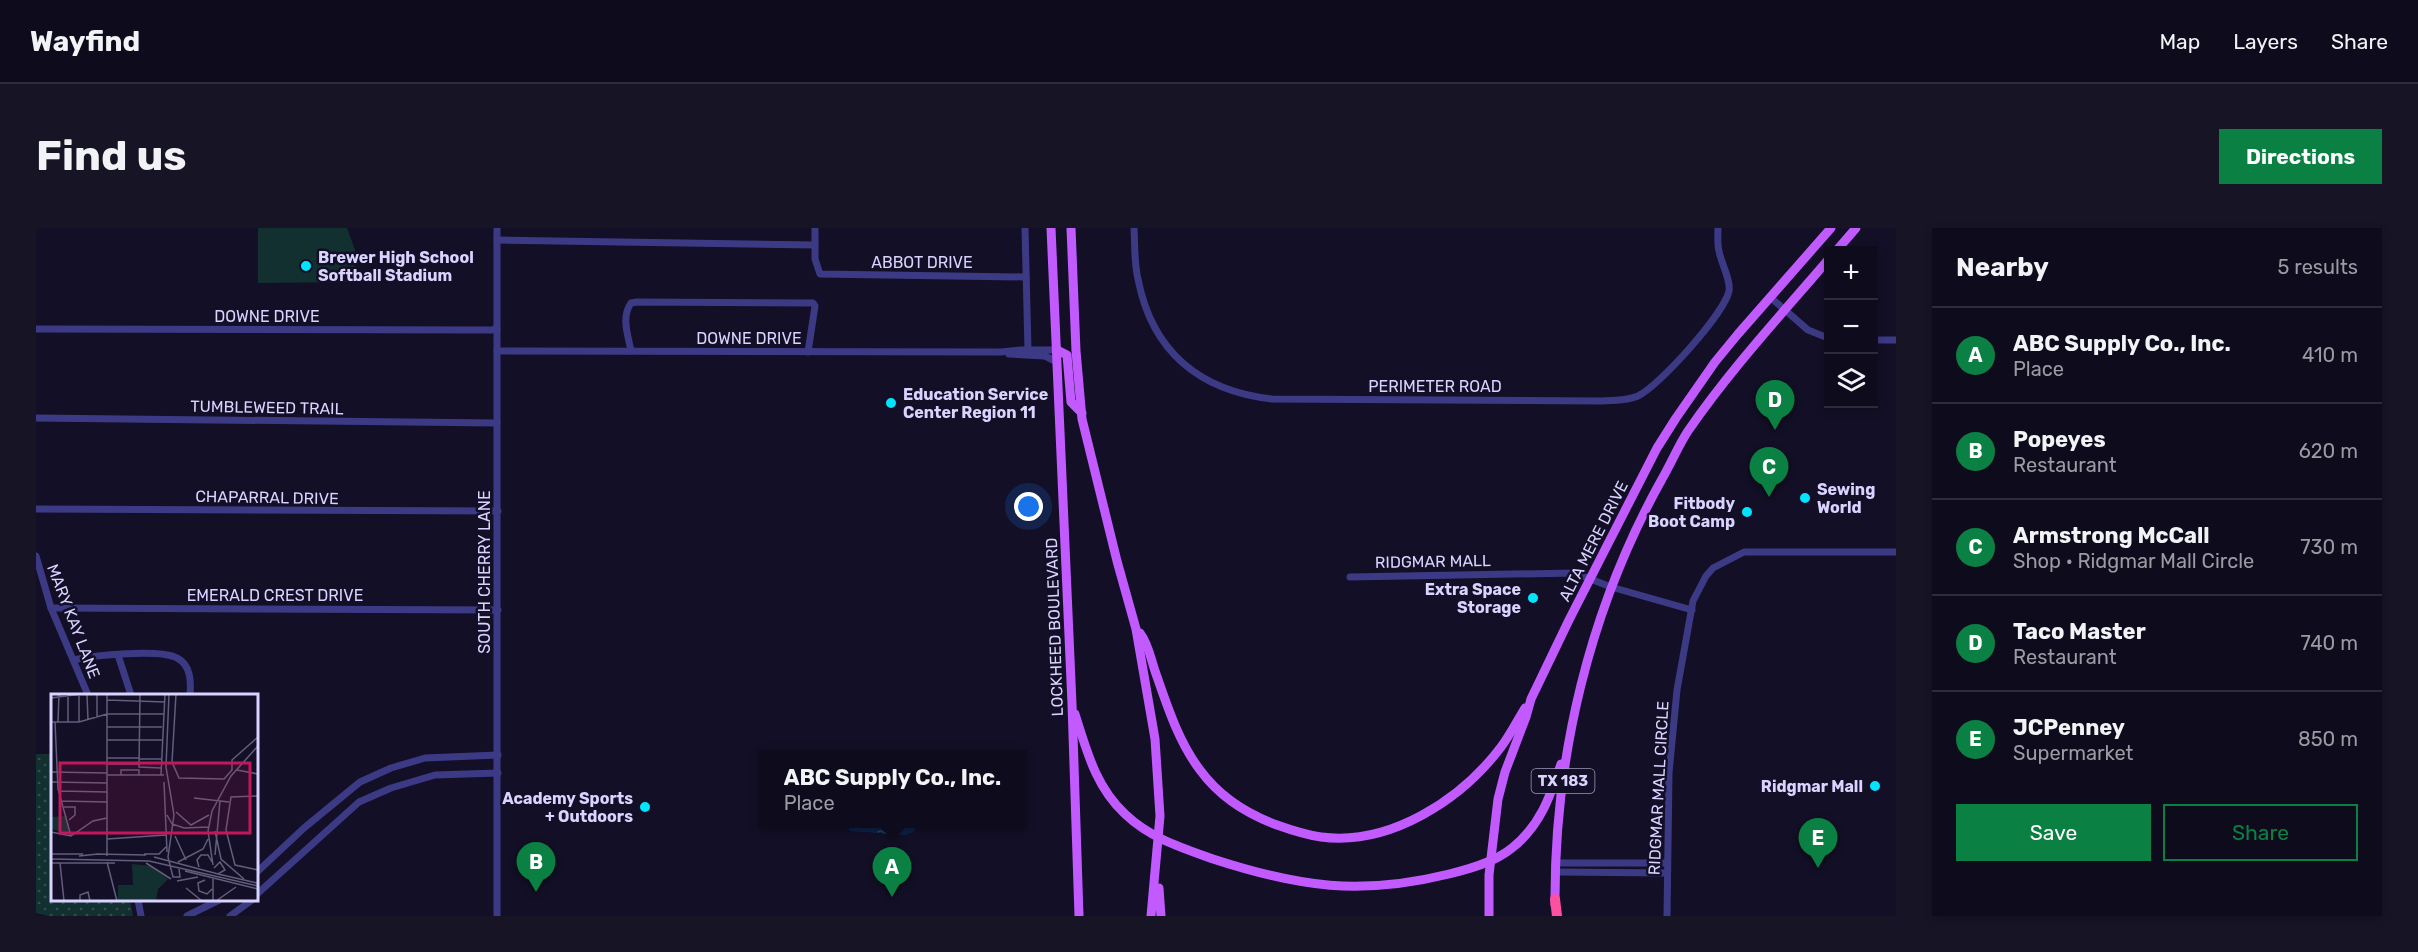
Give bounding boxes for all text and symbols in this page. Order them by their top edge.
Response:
text: Wayfind [30,25,140,58]
text: Map [2159,29,2200,54]
text: Layers [2233,29,2298,54]
text: Share [2331,29,2388,54]
button: Directions [2219,129,2382,184]
text: Find us [36,131,187,181]
map controls [1824,246,1878,408]
button: + [1824,246,1878,300]
place label: Brewer High School Softball Stadium [318,248,474,285]
text: Nearby [1956,252,2049,283]
street label: ABBOT DRIVE [871,253,973,272]
text: 5 results [2277,255,2358,279]
marker: Brewer High School Softball Stadium [299,259,313,273]
button: − [1824,300,1878,354]
street label: DOWNE DRIVE [214,307,320,326]
street label: DOWNE DRIVE [696,329,802,348]
text: ABC Supply Co., Inc. [2013,330,2231,357]
text: A [1968,343,1983,367]
text: 410 m [2302,343,2358,367]
button: layers [1824,354,1878,408]
text: Place [2013,357,2064,381]
street label: PERIMETER ROAD [1368,377,1502,396]
pin: D [1756,380,1794,430]
place label: Education Service Center Region 11 [903,385,1048,422]
marker: Education Service Center Region 11 [884,396,898,410]
street label: TUMBLEWEED TRAIL [190,397,344,418]
text: Popeyes [2013,426,2106,453]
text: B [1968,439,1983,463]
text: 620 m [2299,439,2358,463]
pin: C [1750,448,1788,497]
text: Restaurant [2013,453,2117,477]
street label: ALTA MERE DRIVE [1555,478,1632,605]
place label: Sewing World [1817,480,1875,517]
street label: CHAPARRAL DRIVE [195,487,339,508]
street label: SOUTH CHERRY LANE [475,490,494,654]
marker: Sewing World [1798,491,1812,505]
your location [1014,492,1043,521]
place label: Fitbody Boot Camp [1648,494,1735,531]
marker: Fitbody Boot Camp [1740,505,1754,519]
text: Armstrong McCall [2013,522,2210,549]
text: C [1968,535,1983,559]
text: 730 m [2300,535,2358,559]
street label: LOCKHEED BOULEVARD [1042,537,1067,717]
text: Shop · Ridgmar Mall Circle [2013,549,2254,573]
street label: RIDGMAR MALL [1375,551,1491,572]
street label: MARY KAY LANE [43,561,104,681]
place label: Extra Space Storage [1425,580,1521,617]
street label: EMERALD CREST DRIVE [187,586,363,605]
marker: Extra Space Storage [1526,591,1540,605]
text: Taco Master [2013,618,2146,645]
text: D [1968,631,1983,655]
text: 740 m [2301,631,2358,655]
text: Restaurant [2013,645,2117,669]
inset map [51,694,258,901]
street label: RIDGMAR MALL CIRCLE [1644,700,1673,876]
text: JCPenney [2013,714,2125,741]
text: E [1969,727,1982,751]
text: 850 m [2298,727,2358,751]
text: Supermarket [2013,741,2133,765]
popup [759,750,1026,828]
text: ABC Supply Co., Inc. [784,764,1001,791]
road number: TX 183 [1532,769,1594,793]
place label: Ridgmar Mall [1761,777,1863,796]
marker: Ridgmar Mall [1868,779,1882,793]
place label: Academy Sports + Outdoors [502,789,633,826]
text: Place [784,791,835,815]
marker: Academy Sports + Outdoors [638,800,652,814]
button: Save [1956,804,2151,861]
button: Share [2163,804,2358,861]
pin: E [1798,818,1838,868]
pin: B [516,842,556,892]
pin: A [872,848,912,897]

